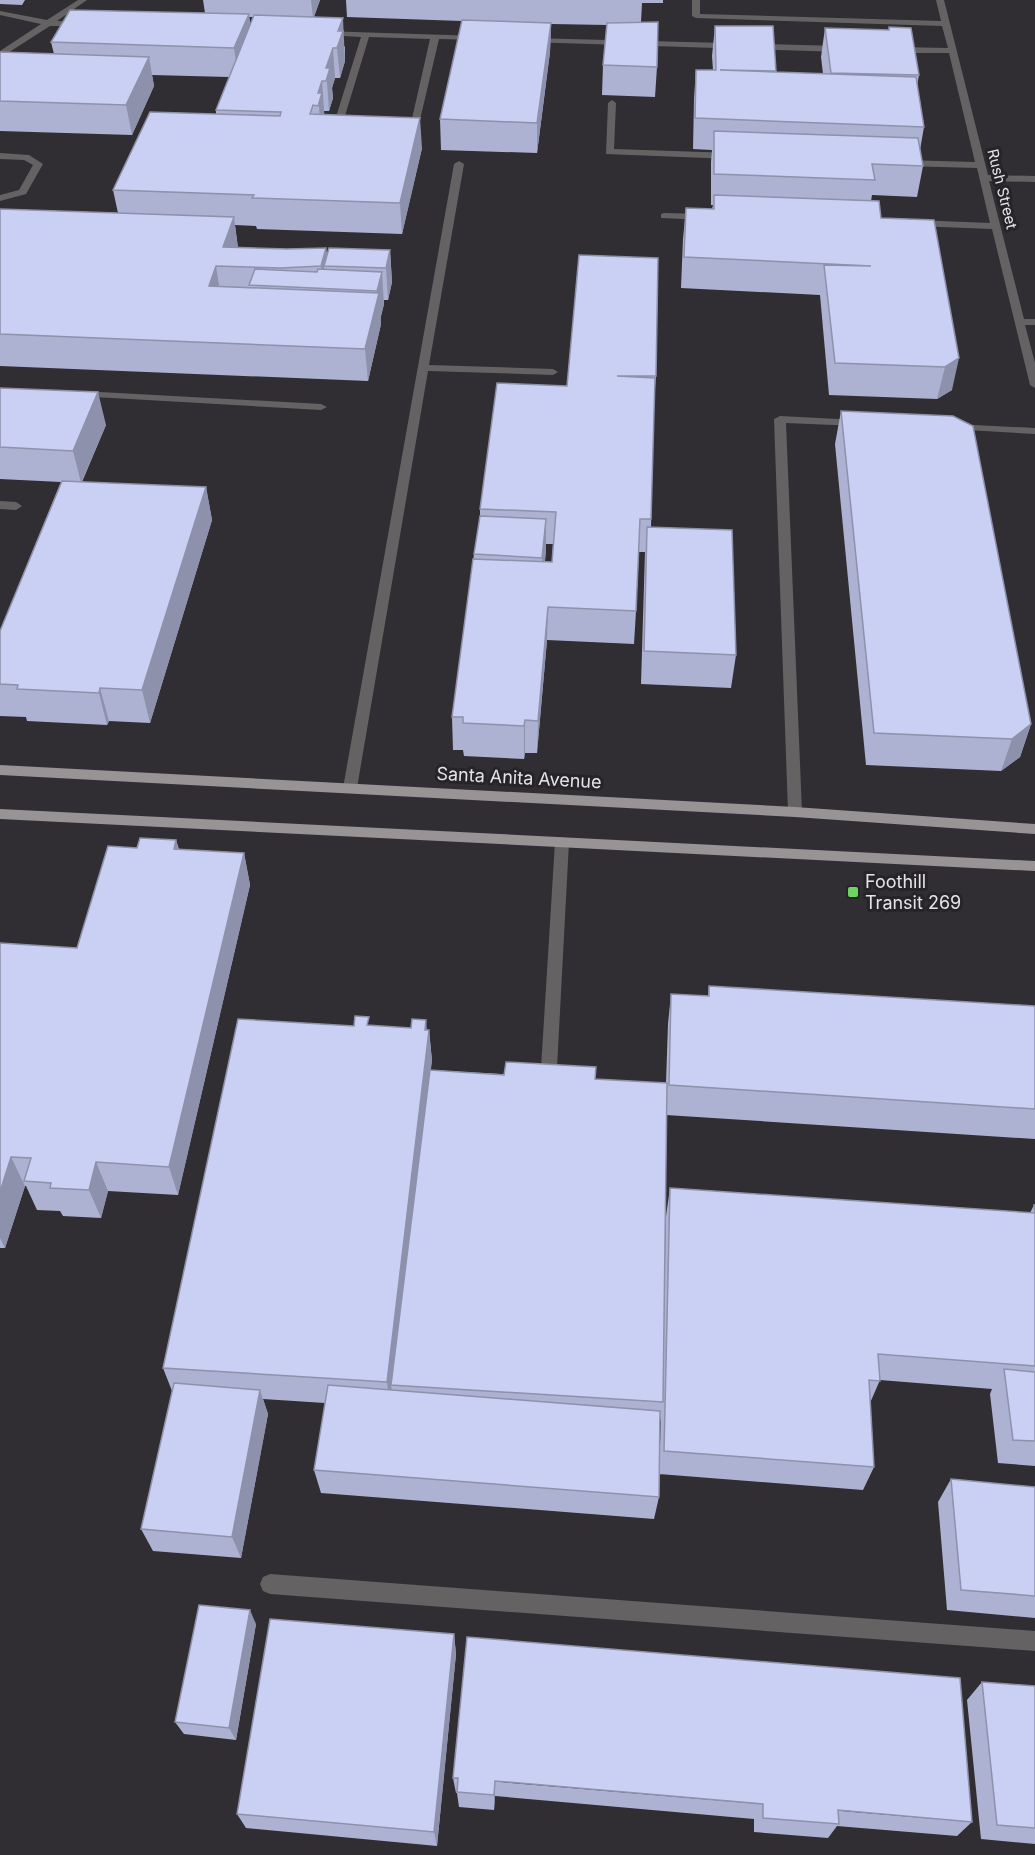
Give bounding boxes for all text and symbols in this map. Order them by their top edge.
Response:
street label: Rush Street [983,147,1022,231]
street label: Santa Anita Avenue [436,763,602,792]
place label: Foothill Transit 269 [865,871,961,913]
marker: Foothill Transit 269 [846,885,860,899]

